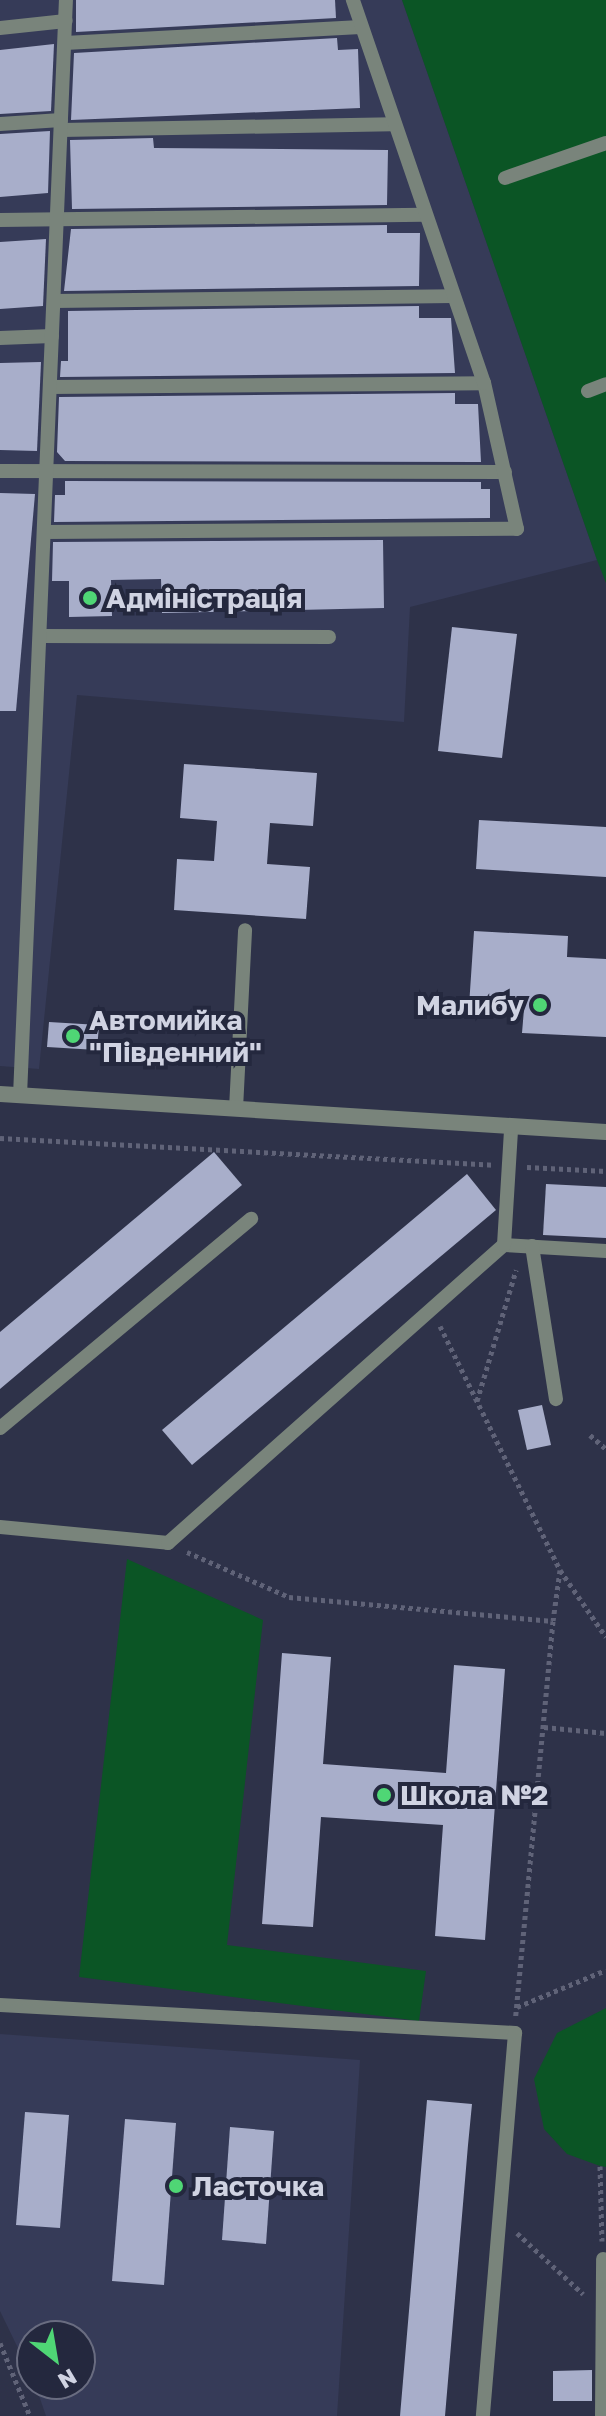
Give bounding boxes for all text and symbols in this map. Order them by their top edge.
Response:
place label: Адміністрація [106,581,302,615]
marker: Адміністрація [81,589,99,607]
place label: Малибу [416,988,524,1022]
marker: Малибу [531,996,549,1014]
place label: Автомийка "Південний" [89,1003,262,1069]
marker: Автомийка "Південний" [64,1027,82,1045]
place label: Школа №2 [400,1778,548,1812]
marker: Школа №2 [375,1786,393,1804]
place label: Ласточка [192,2169,324,2203]
marker: Ласточка [167,2177,185,2195]
north arrow [16,2320,96,2400]
text: N [53,2363,82,2395]

